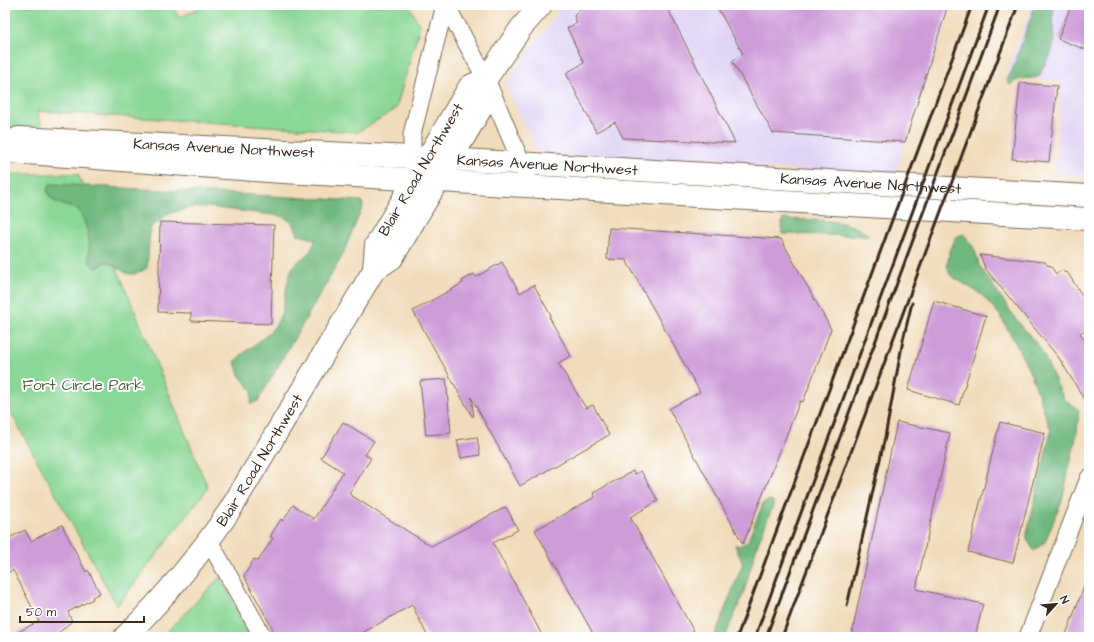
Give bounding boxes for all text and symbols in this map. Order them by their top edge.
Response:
street label: Blair Road Northwest [374,99,469,240]
street label: Kansas Avenue Northwest [133,134,315,163]
street label: Kansas Avenue Northwest [456,150,638,181]
street label: Kansas Avenue Northwest [780,168,962,200]
park label: Fort Circle Park [23,375,144,396]
street label: Blair Road Northwest [212,390,308,531]
north arrow [1036,584,1076,624]
text: N [1056,593,1073,606]
scale bar [20,598,144,624]
text: 50 m [26,604,57,621]

